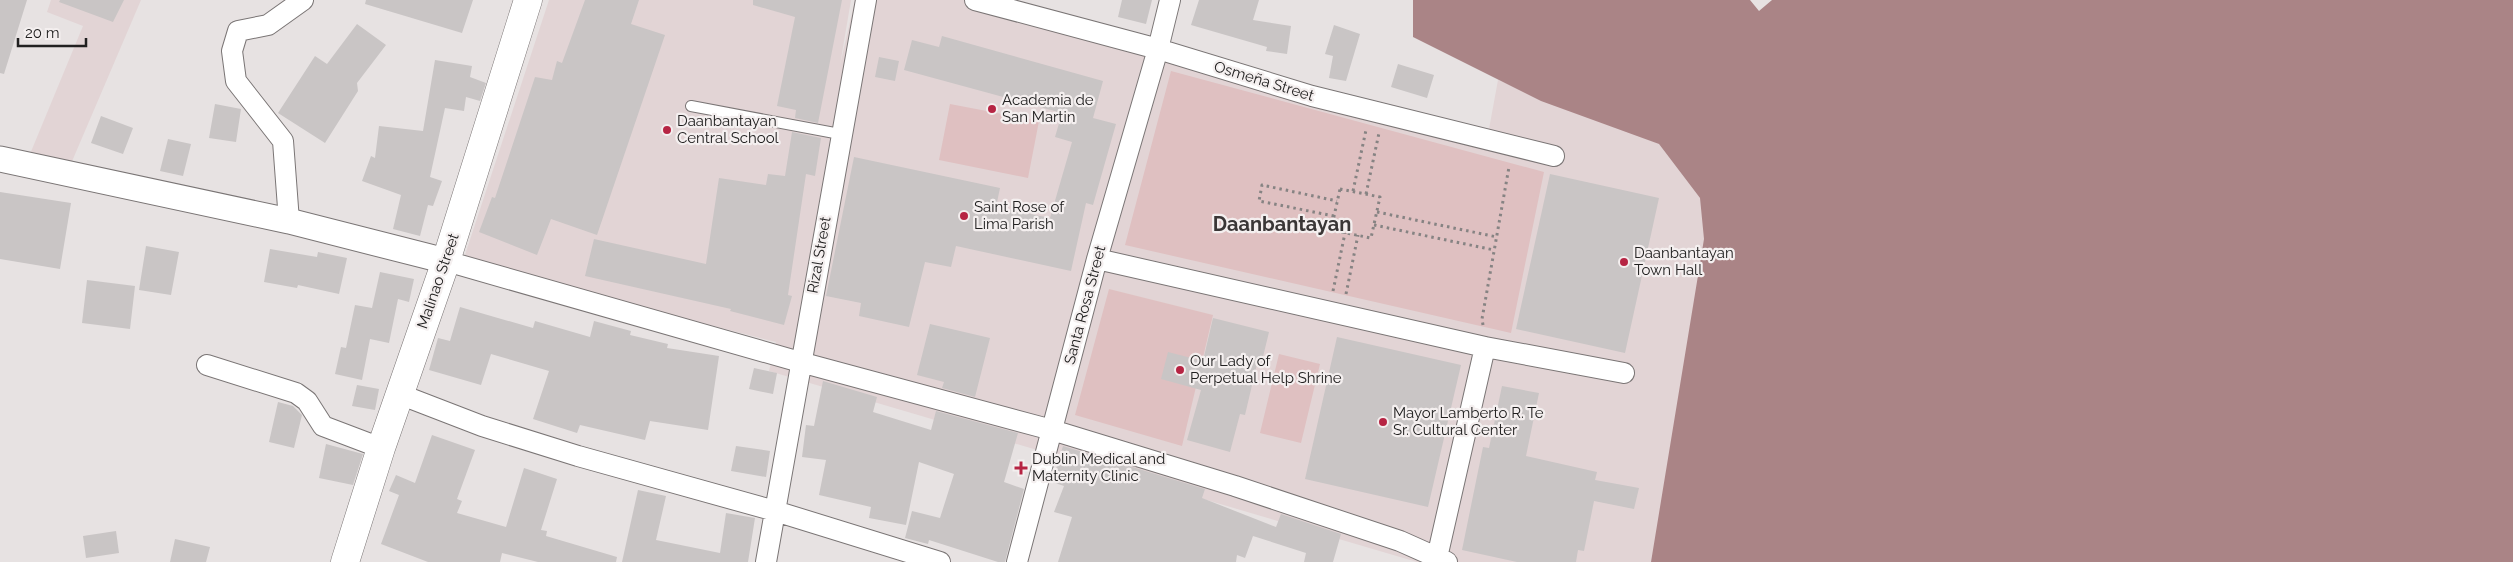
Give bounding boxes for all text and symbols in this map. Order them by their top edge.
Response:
scale bar [18,15,85,47]
text: 20 m [25,24,60,42]
street label: Osmeña Street [1212,57,1316,105]
place label: Academia de San Martin [1002,91,1094,126]
marker: Academia de San Martin [986,103,998,115]
place label: Daanbantayan Central School [677,112,780,147]
marker: Daanbantayan Central School [661,124,673,136]
place label: Saint Rose of Lima Parish [974,198,1065,233]
marker: Saint Rose of Lima Parish [958,210,970,222]
district label: Daanbantayan [1213,212,1351,236]
street label: Rizal Street [803,215,835,295]
street label: Malinao Street [413,231,463,331]
street label: Santa Rosa Street [1060,244,1110,366]
place label: Daanbantayan Town Hall [1634,244,1734,279]
marker: Daanbantayan Town Hall [1618,256,1630,268]
place label: Our Lady of Perpetual Help Shrine [1190,352,1342,387]
marker: Our Lady of Perpetual Help Shrine [1174,364,1186,376]
place label: Mayor Lamberto R. Te Sr. Cultural Center [1393,404,1544,439]
marker: Mayor Lamberto R. Te Sr. Cultural Center [1377,416,1389,428]
place label: Dublin Medical and Maternity Clinic [1032,450,1165,485]
marker: Dublin Medical and Maternity Clinic [1014,461,1028,475]

